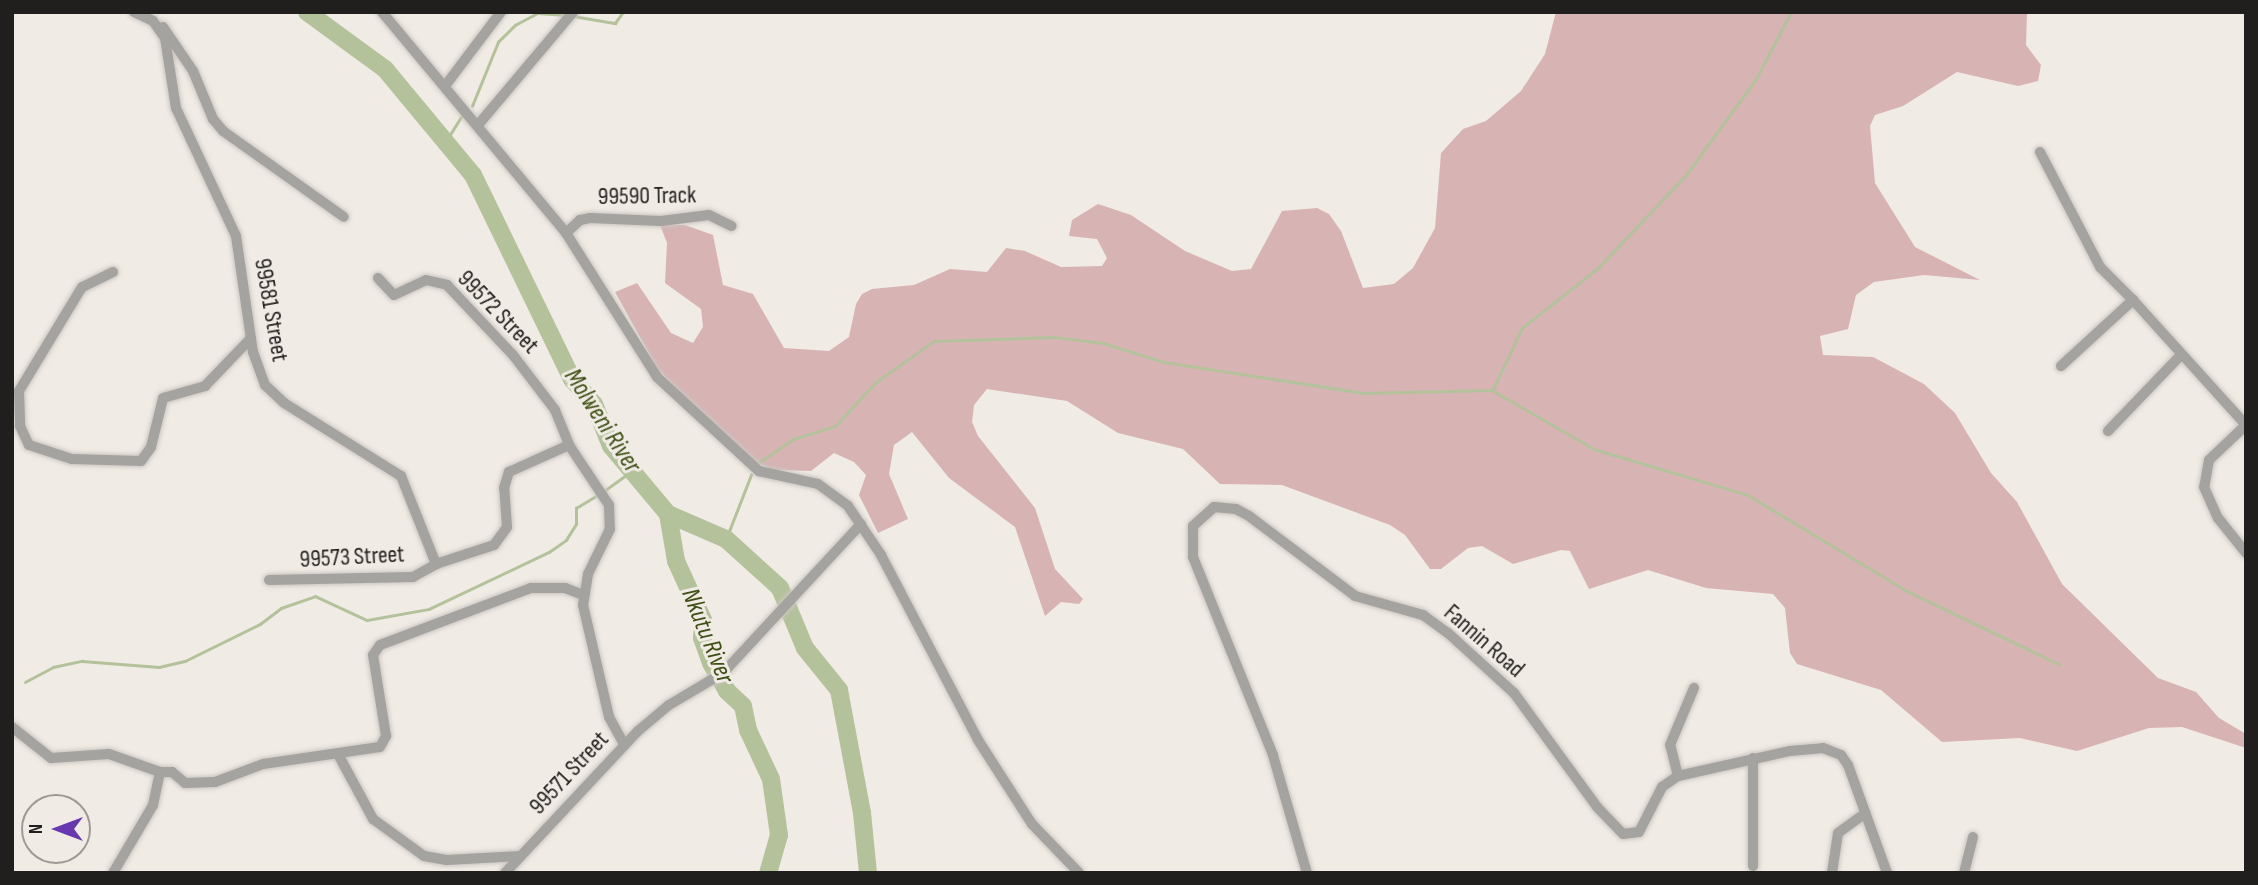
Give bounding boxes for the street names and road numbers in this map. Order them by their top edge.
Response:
street label: 99590 Track [597,181,697,211]
street label: 99581 Street [248,256,294,364]
street label: 99572 Street [451,264,545,360]
street label: 99573 Street [299,540,405,574]
street label: Fannin Road [1438,598,1530,684]
street label: 99571 Street [523,725,615,821]

